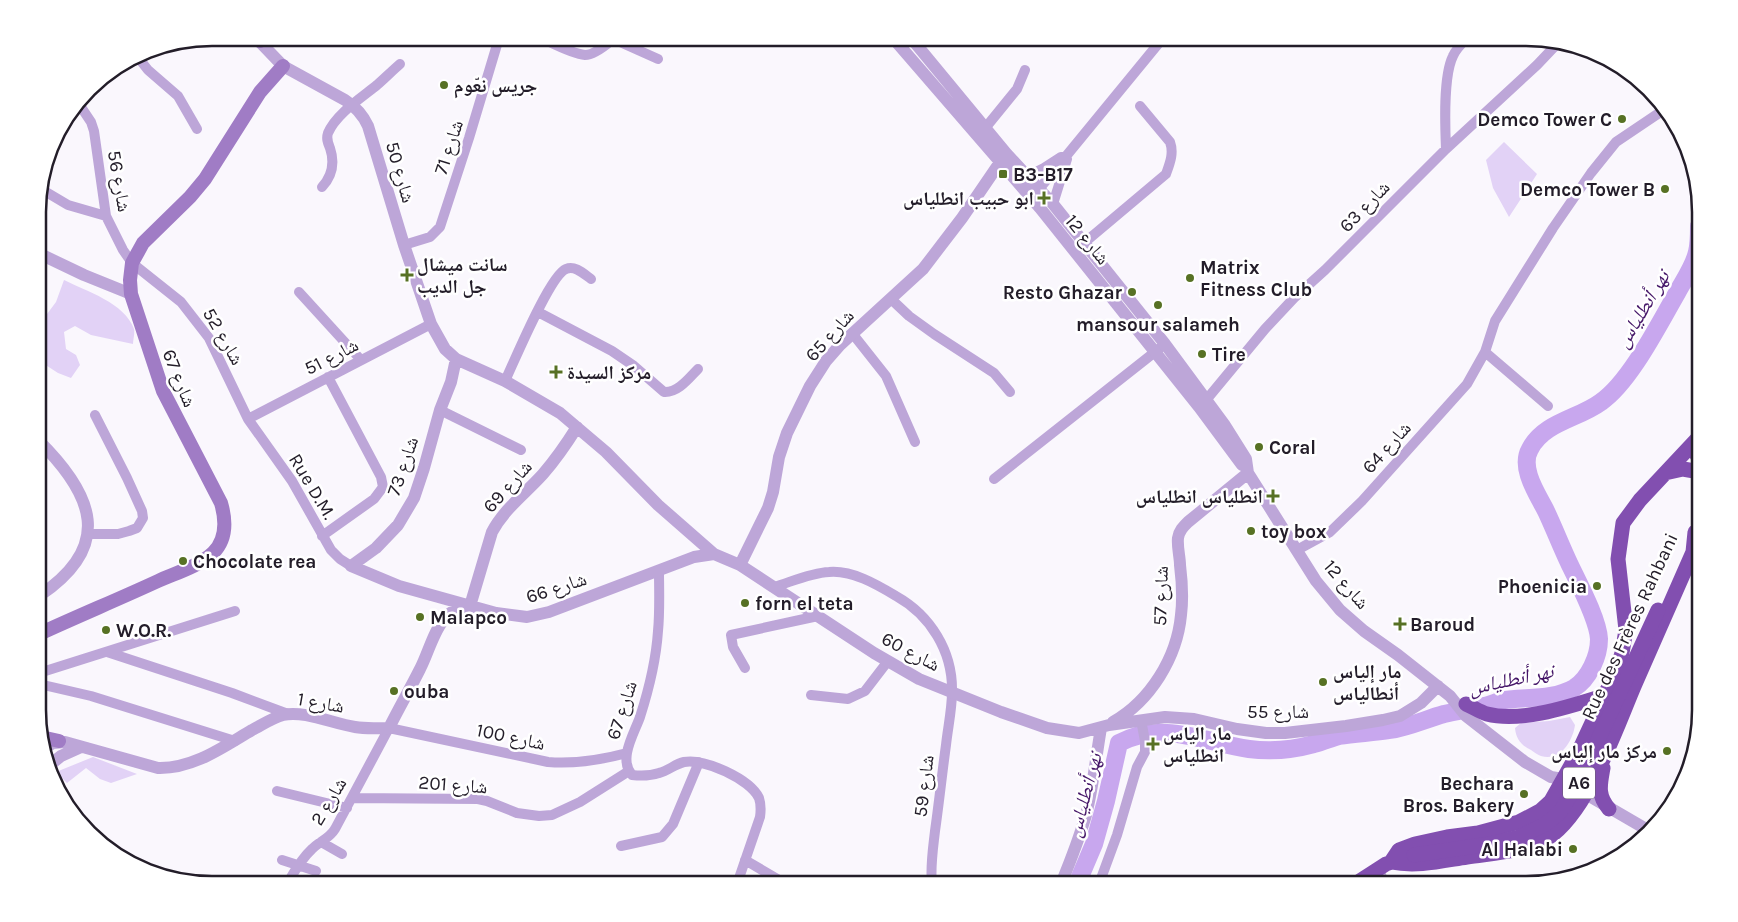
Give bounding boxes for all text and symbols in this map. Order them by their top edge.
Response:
place label: جريس نعّوم [454,75,537,99]
marker: جريس نعّوم [438,79,450,91]
place label: Demco Tower C [1477,109,1612,131]
marker: Demco Tower C [1616,113,1628,125]
street label: شارع 71 [430,117,468,177]
street label: شارع 50 [381,139,419,205]
street label: شارع 56 [103,149,135,214]
place label: B3-B17 [1013,164,1073,186]
marker: B3-B17 [997,168,1009,180]
street label: شارع 63 [1335,176,1394,237]
place label: Demco Tower B [1520,179,1655,201]
marker: Demco Tower B [1659,183,1671,195]
place label: ابو حبيب انطلياس [903,188,1034,210]
marker: ابو حبيب انطلياس [1038,192,1050,204]
street label: شارع 12 [1060,210,1114,269]
place label: سانت ميشال جل الديب [417,254,508,298]
place label: Matrix Fitness Club [1200,257,1312,301]
water label: نهر أنطلياس [1610,264,1677,352]
marker: سانت ميشال جل الديب [401,269,413,281]
marker: Matrix Fitness Club [1184,272,1196,284]
place label: Resto Ghazar [1003,282,1123,304]
marker: Resto Ghazar [1126,286,1138,298]
marker: mansour salameh [1152,299,1164,311]
street label: شارع 52 [198,304,248,369]
street label: شارع 65 [801,305,859,366]
place label: mansour salameh [1076,314,1240,336]
street label: شارع 51 [301,334,362,380]
place label: Tire [1212,344,1246,366]
street label: شارع 67 [158,346,201,411]
marker: Tire [1196,348,1208,360]
place label: مركز السيدة [567,362,651,384]
marker: مركز السيدة [549,365,563,379]
street label: شارع 64 [1358,417,1416,478]
street label: شارع 73 [383,434,423,499]
place label: Coral [1269,437,1316,459]
marker: Coral [1253,441,1265,453]
street label: Rue D.M. [284,450,340,523]
street label: شارع 69 [479,456,537,517]
place label: انطلياس انطلياس [1136,486,1263,508]
marker: انطلياس انطلياس [1267,490,1279,502]
place label: toy box [1261,521,1327,543]
marker: toy box [1245,525,1257,537]
street label: Rue des Frères Rahbani [1577,530,1683,723]
place label: Chocolate rea [193,551,316,573]
marker: Chocolate rea [177,555,189,567]
street label: شارع 12 [1319,556,1374,614]
street label: شارع 57 [1149,566,1173,627]
street label: شارع 66 [523,568,589,608]
place label: Phoenicia [1498,576,1587,598]
marker: Phoenicia [1591,580,1603,592]
place label: forn el teta [755,593,854,615]
marker: forn el teta [739,597,751,609]
place label: Malapco [430,607,507,629]
marker: Malapco [414,611,426,623]
place label: Baroud [1410,614,1475,636]
marker: Baroud [1394,618,1406,630]
place label: W.O.R. [116,620,171,642]
marker: W.O.R. [100,624,112,636]
street label: شارع 60 [878,627,943,676]
water label: نهر أنطلياس [1467,658,1558,701]
place label: مار إلياس أنطالياس [1333,661,1401,705]
marker: مار إلياس أنطالياس [1317,676,1329,688]
street label: شارع 67 [602,678,642,742]
place label: ouba [404,681,449,703]
marker: ouba [388,685,400,697]
street label: شارع 1 [296,688,346,718]
street label: شارع 55 [1247,701,1309,723]
street label: شارع 100 [475,719,547,755]
place label: مار الياس انطلياس [1163,723,1231,767]
marker: مار الياس انطلياس [1147,738,1159,750]
place label: مركز مار إلياس [1551,741,1657,764]
marker: مركز مار إلياس [1661,745,1673,757]
water label: نهر أنطلياس [1062,748,1108,840]
street label: شارع 59 [909,754,939,818]
road number: A6 [1563,768,1595,798]
street label: شارع 201 [418,772,488,798]
place label: Bechara Bros. Bakery [1403,773,1514,817]
street label: شارع 2 [306,774,352,829]
marker: Bechara Bros. Bakery [1518,788,1530,800]
place label: Al Halabi [1481,839,1563,861]
marker: Al Halabi [1567,843,1579,855]

